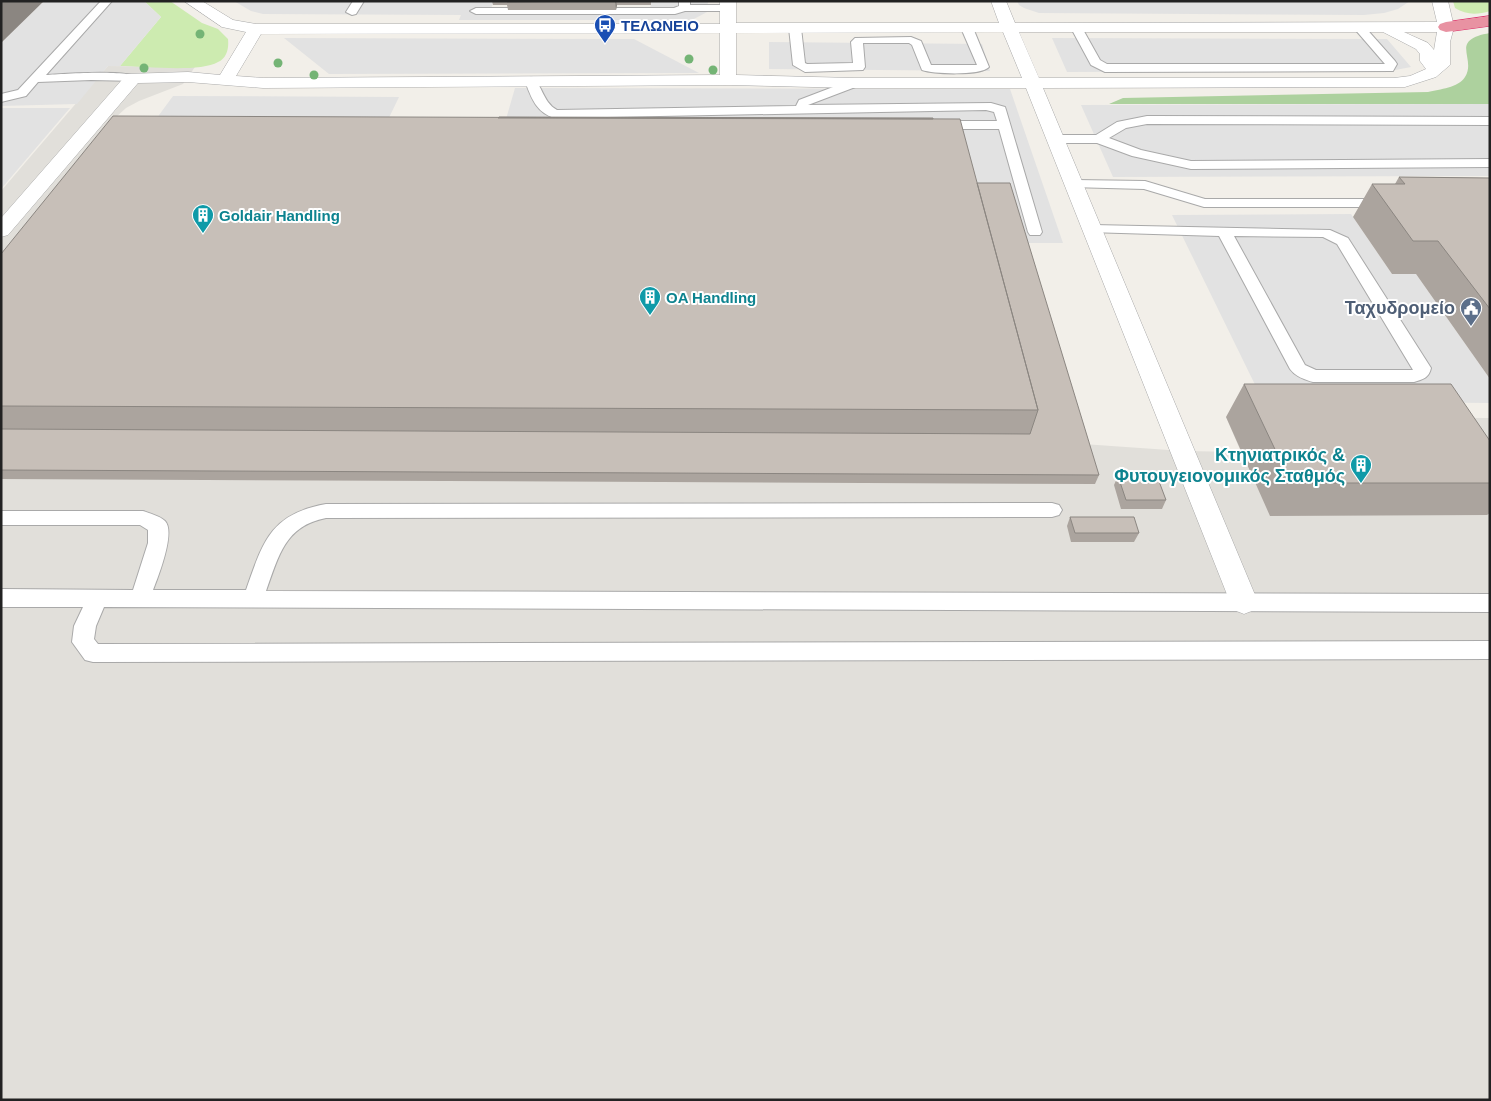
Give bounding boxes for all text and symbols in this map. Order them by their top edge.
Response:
bus stop icon: ΤΕΛΩΝΕΙΟ [593,13,617,44]
place label: ΤΕΛΩΝΕΙΟ [621,17,699,34]
building icon: Goldair Handling [191,203,215,234]
place label: Goldair Handling [219,207,340,224]
building icon: OA Handling [638,285,662,316]
place label: OA Handling [666,289,756,306]
public building icon: Ταχυδρομείο [1459,296,1483,327]
place label: Ταχυδρομείο [1345,298,1455,318]
place label: Κτηνιατρικός & Φυτουγειονομικός Σταθμός [1114,445,1345,486]
building icon: Κτηνιατρικός & Φυτουγειονομικός Σταθμός [1349,453,1373,484]

